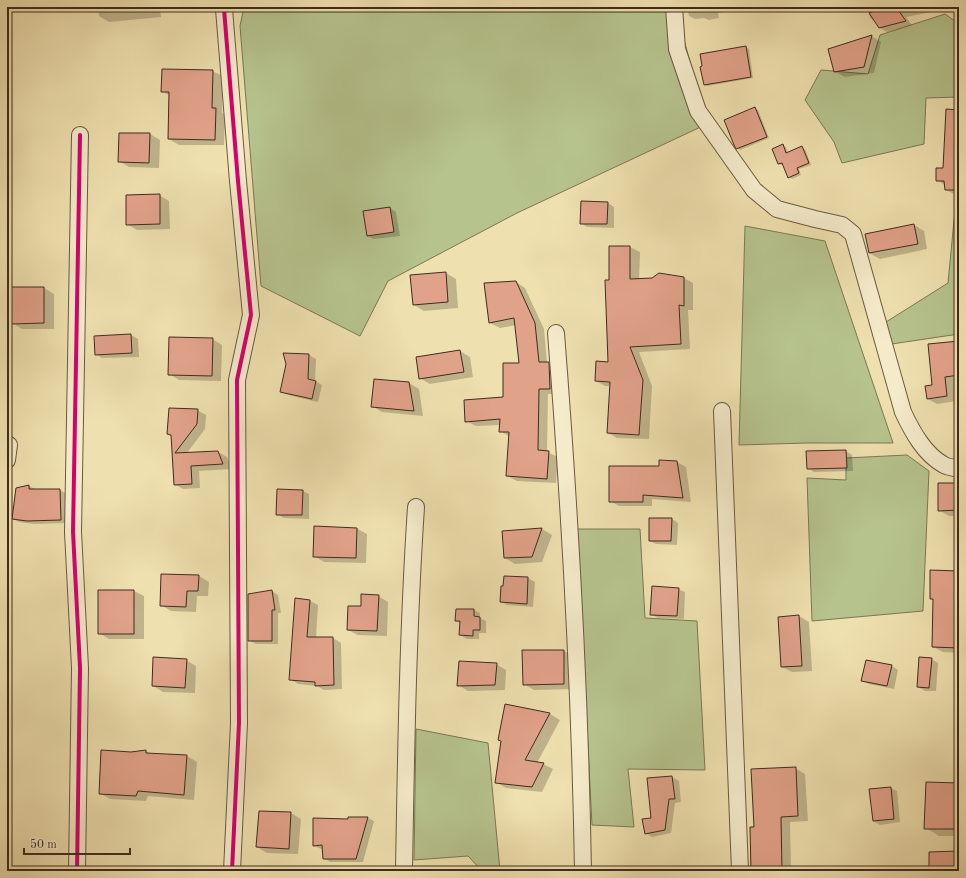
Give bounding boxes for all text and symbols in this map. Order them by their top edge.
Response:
scale bar [24,830,130,856]
text: 50 m [30,838,57,851]

